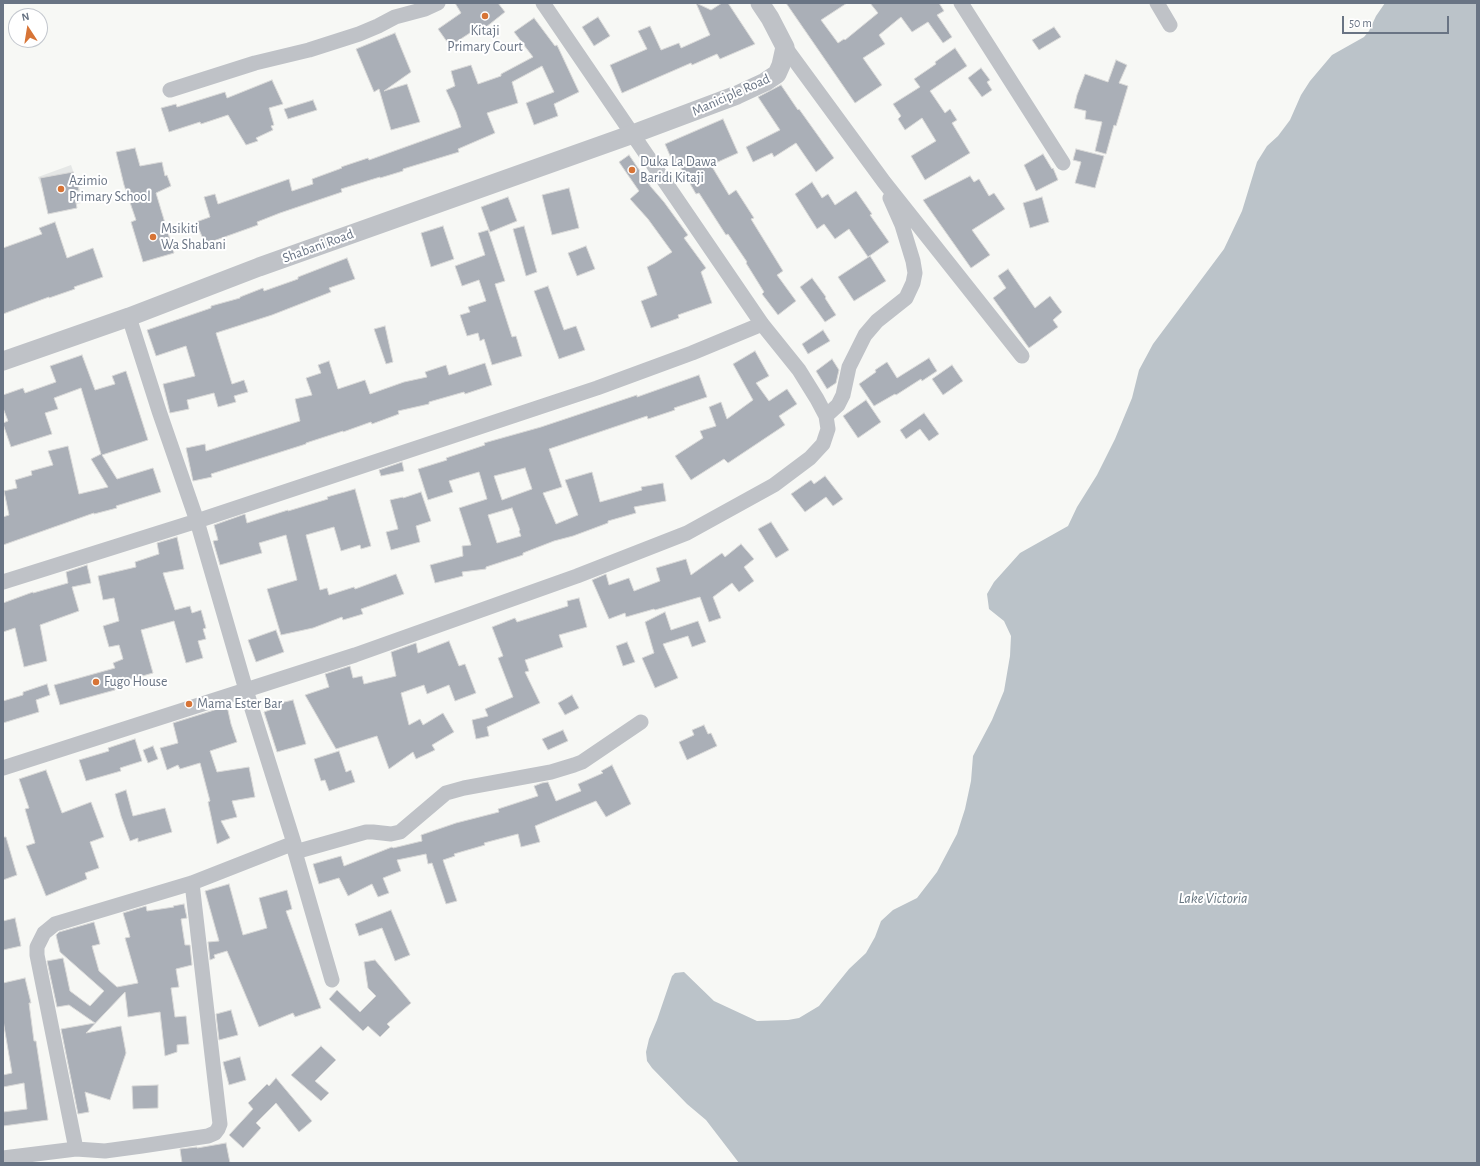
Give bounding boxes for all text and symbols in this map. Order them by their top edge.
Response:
north arrow [8,8,48,48]
scale bar [1344,8,1451,34]
text: N [21,11,30,23]
marker: Kitaji Primary Court [480,11,490,21]
text: 50 m [1349,17,1372,29]
place label: Kitaji Primary Court [447,23,523,56]
street label: Maniciple Road [689,70,773,120]
place label: Duka La Dawa Baridi Kitaji [640,154,717,186]
marker: Duka La Dawa Baridi Kitaji [627,165,637,175]
place label: Azimio Primary School [69,173,151,206]
marker: Azimio Primary School [56,184,66,194]
place label: Msikiti Wa Shabani [161,221,226,254]
street label: Shabani Road [280,225,356,267]
marker: Msikiti Wa Shabani [148,232,158,242]
place label: Fugo House [104,674,168,690]
marker: Fugo House [91,677,101,687]
place label: Mama Ester Bar [197,696,282,712]
marker: Mama Ester Bar [184,699,194,709]
water label: Lake Victoria [1178,889,1248,907]

